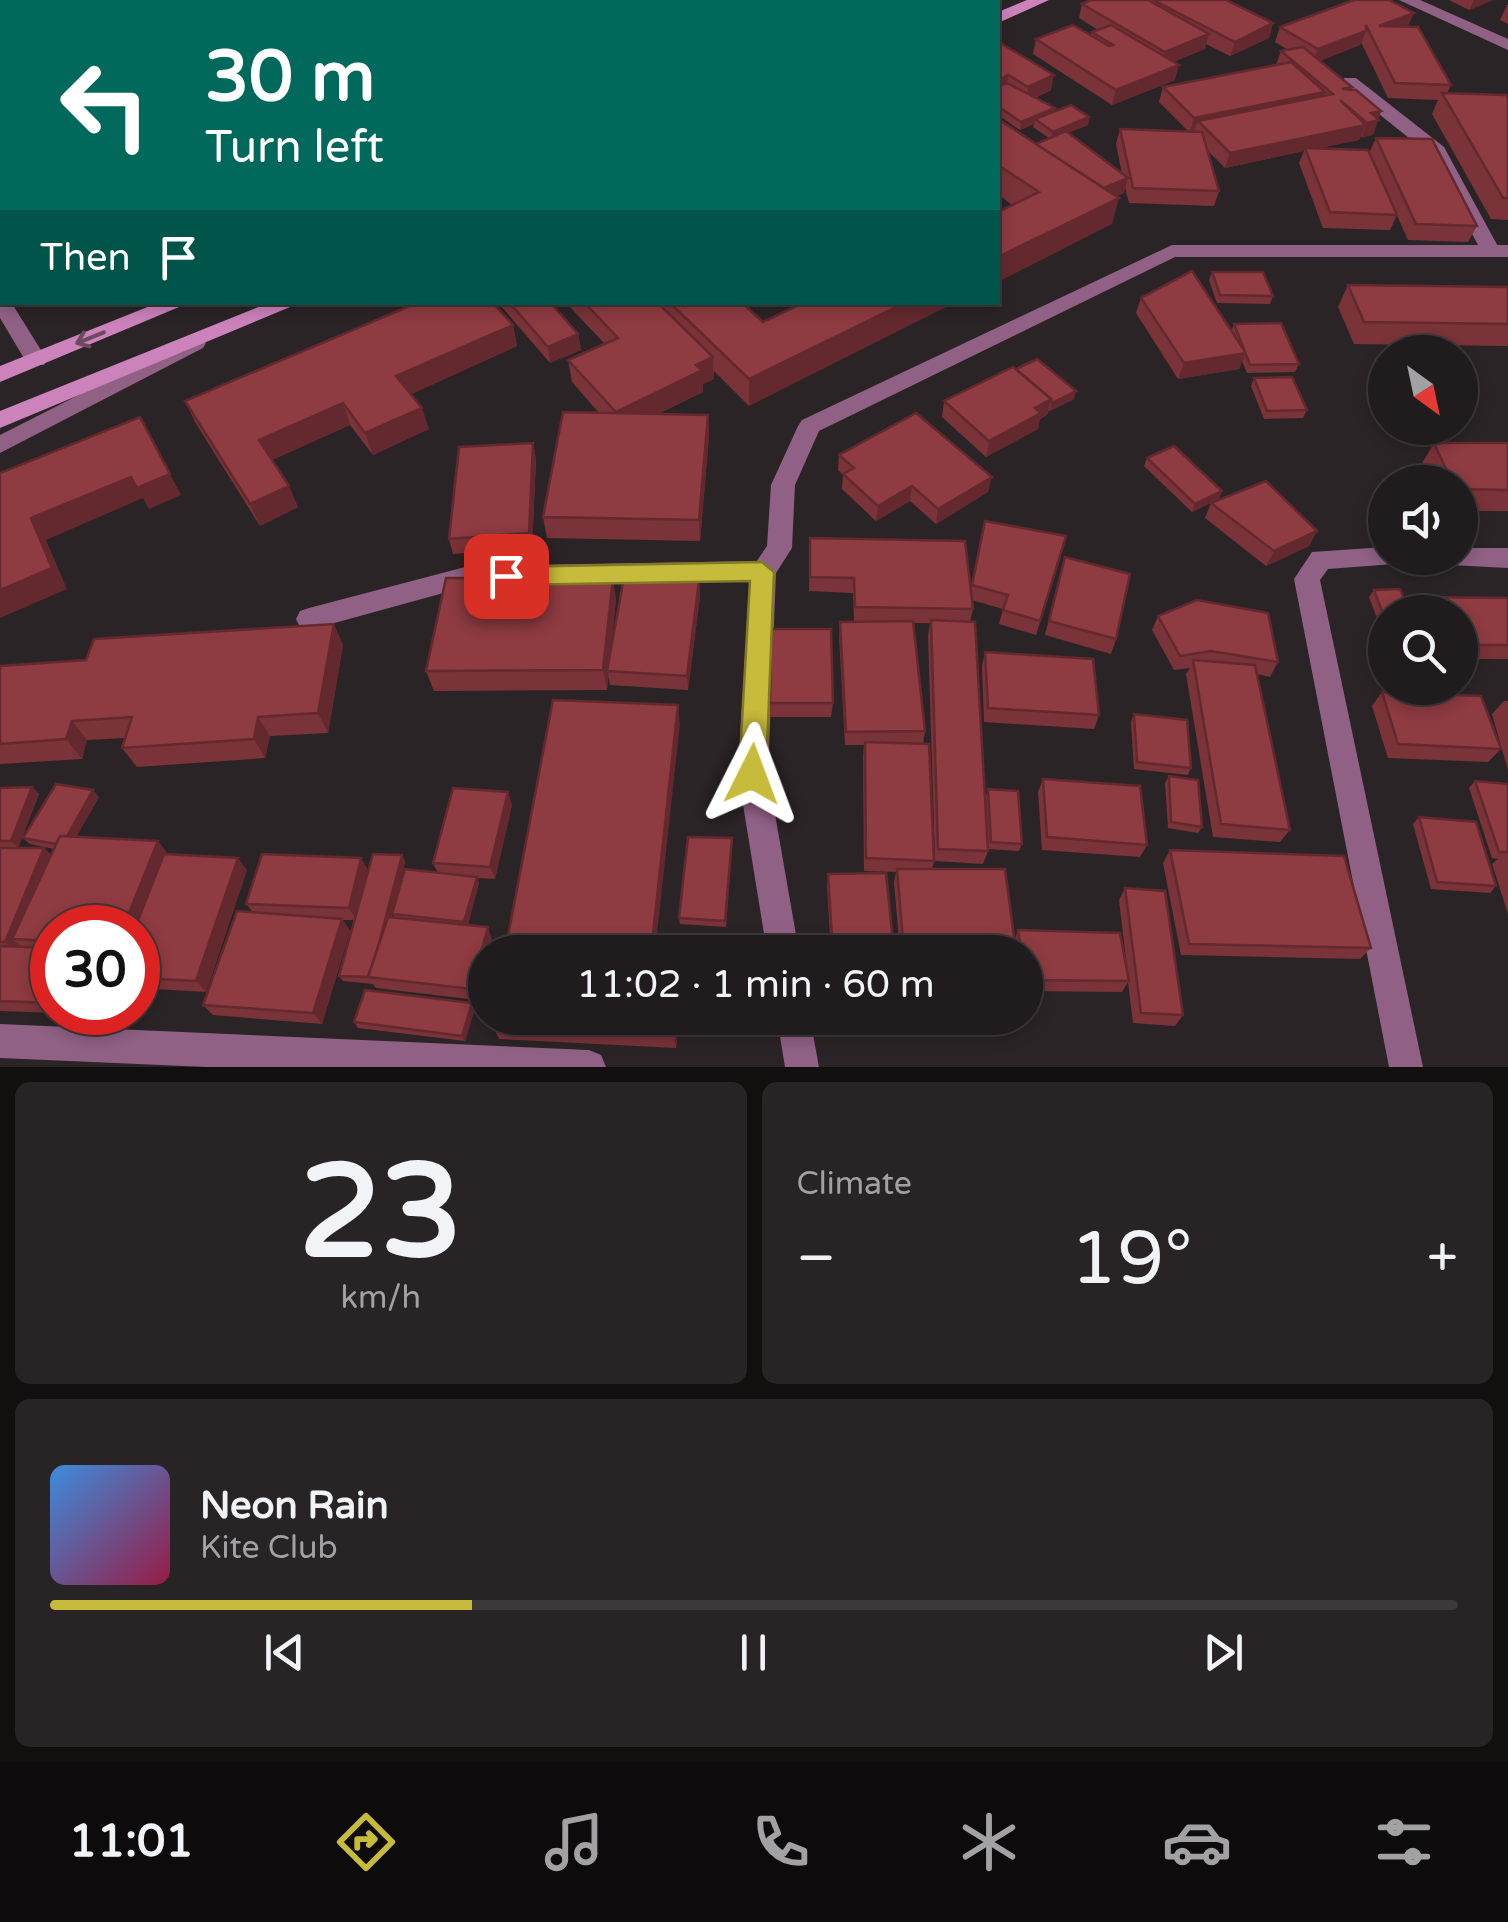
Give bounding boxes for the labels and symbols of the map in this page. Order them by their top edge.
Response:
one-way arrow [76,331,106,349]
north arrow [1368,335,1478,445]
pin [464,534,549,619]
position arrow [700,722,804,826]
speed limit sign: 30 [30,905,160,1035]

